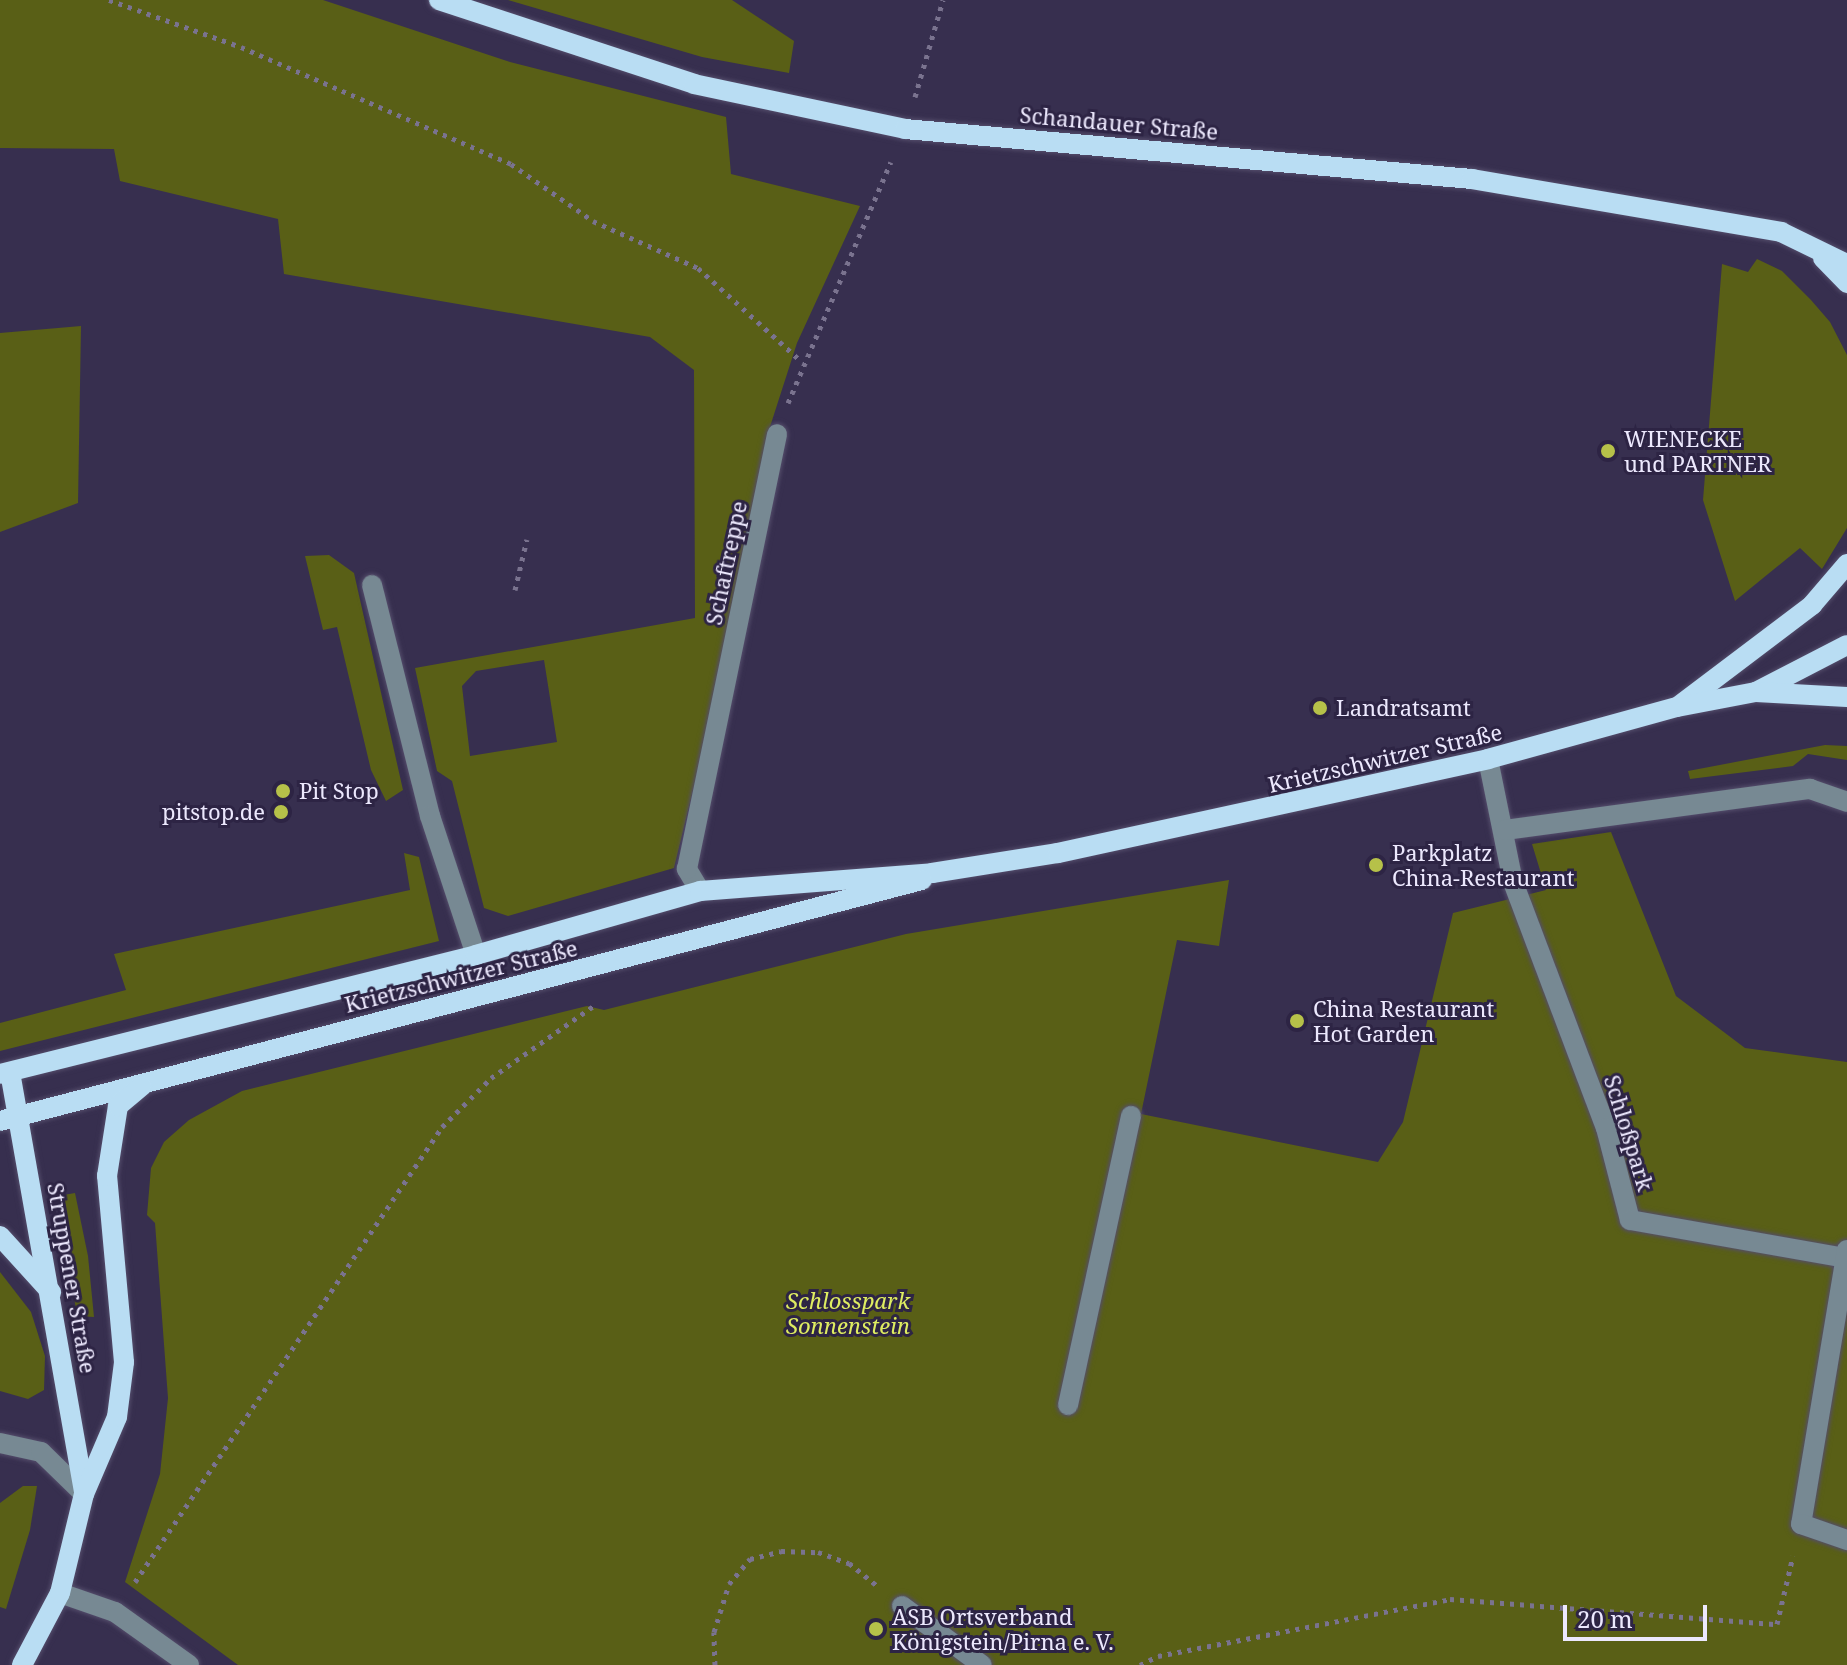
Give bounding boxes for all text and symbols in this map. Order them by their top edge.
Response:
street label: Schandauer Straße [1019,101,1219,145]
place label: WIENECKE und PARTNER [1624,425,1771,476]
marker: WIENECKE und PARTNER [1599,442,1617,460]
street label: Schaftreppe [700,499,752,627]
place label: Landratsamt [1336,695,1471,721]
marker: Landratsamt [1311,699,1329,717]
street label: Krietzschwitzer Straße [1266,718,1504,798]
place label: Pit Stop [299,778,379,804]
marker: Pit Stop [274,782,292,800]
place label: pitstop.de [162,799,265,825]
marker: pitstop.de [272,803,290,821]
place label: Parkplatz China-Restaurant [1392,839,1574,890]
marker: Parkplatz China-Restaurant [1367,856,1385,874]
street label: Krietzschwitzer Straße [342,934,580,1018]
place label: China Restaurant Hot Garden [1313,995,1494,1046]
marker: China Restaurant Hot Garden [1288,1012,1306,1030]
street label: Schloßpark [1599,1072,1659,1194]
street label: Struppener Straße [42,1181,102,1375]
park label: Schlosspark Sonnenstein [786,1287,910,1338]
scale bar [1567,1589,1711,1639]
text: 20 m [1577,1602,1633,1635]
place label: ASB Ortsverband Königstein/Pirna e. V. [892,1603,1114,1654]
marker: ASB Ortsverband Königstein/Pirna e. V. [867,1620,885,1638]

